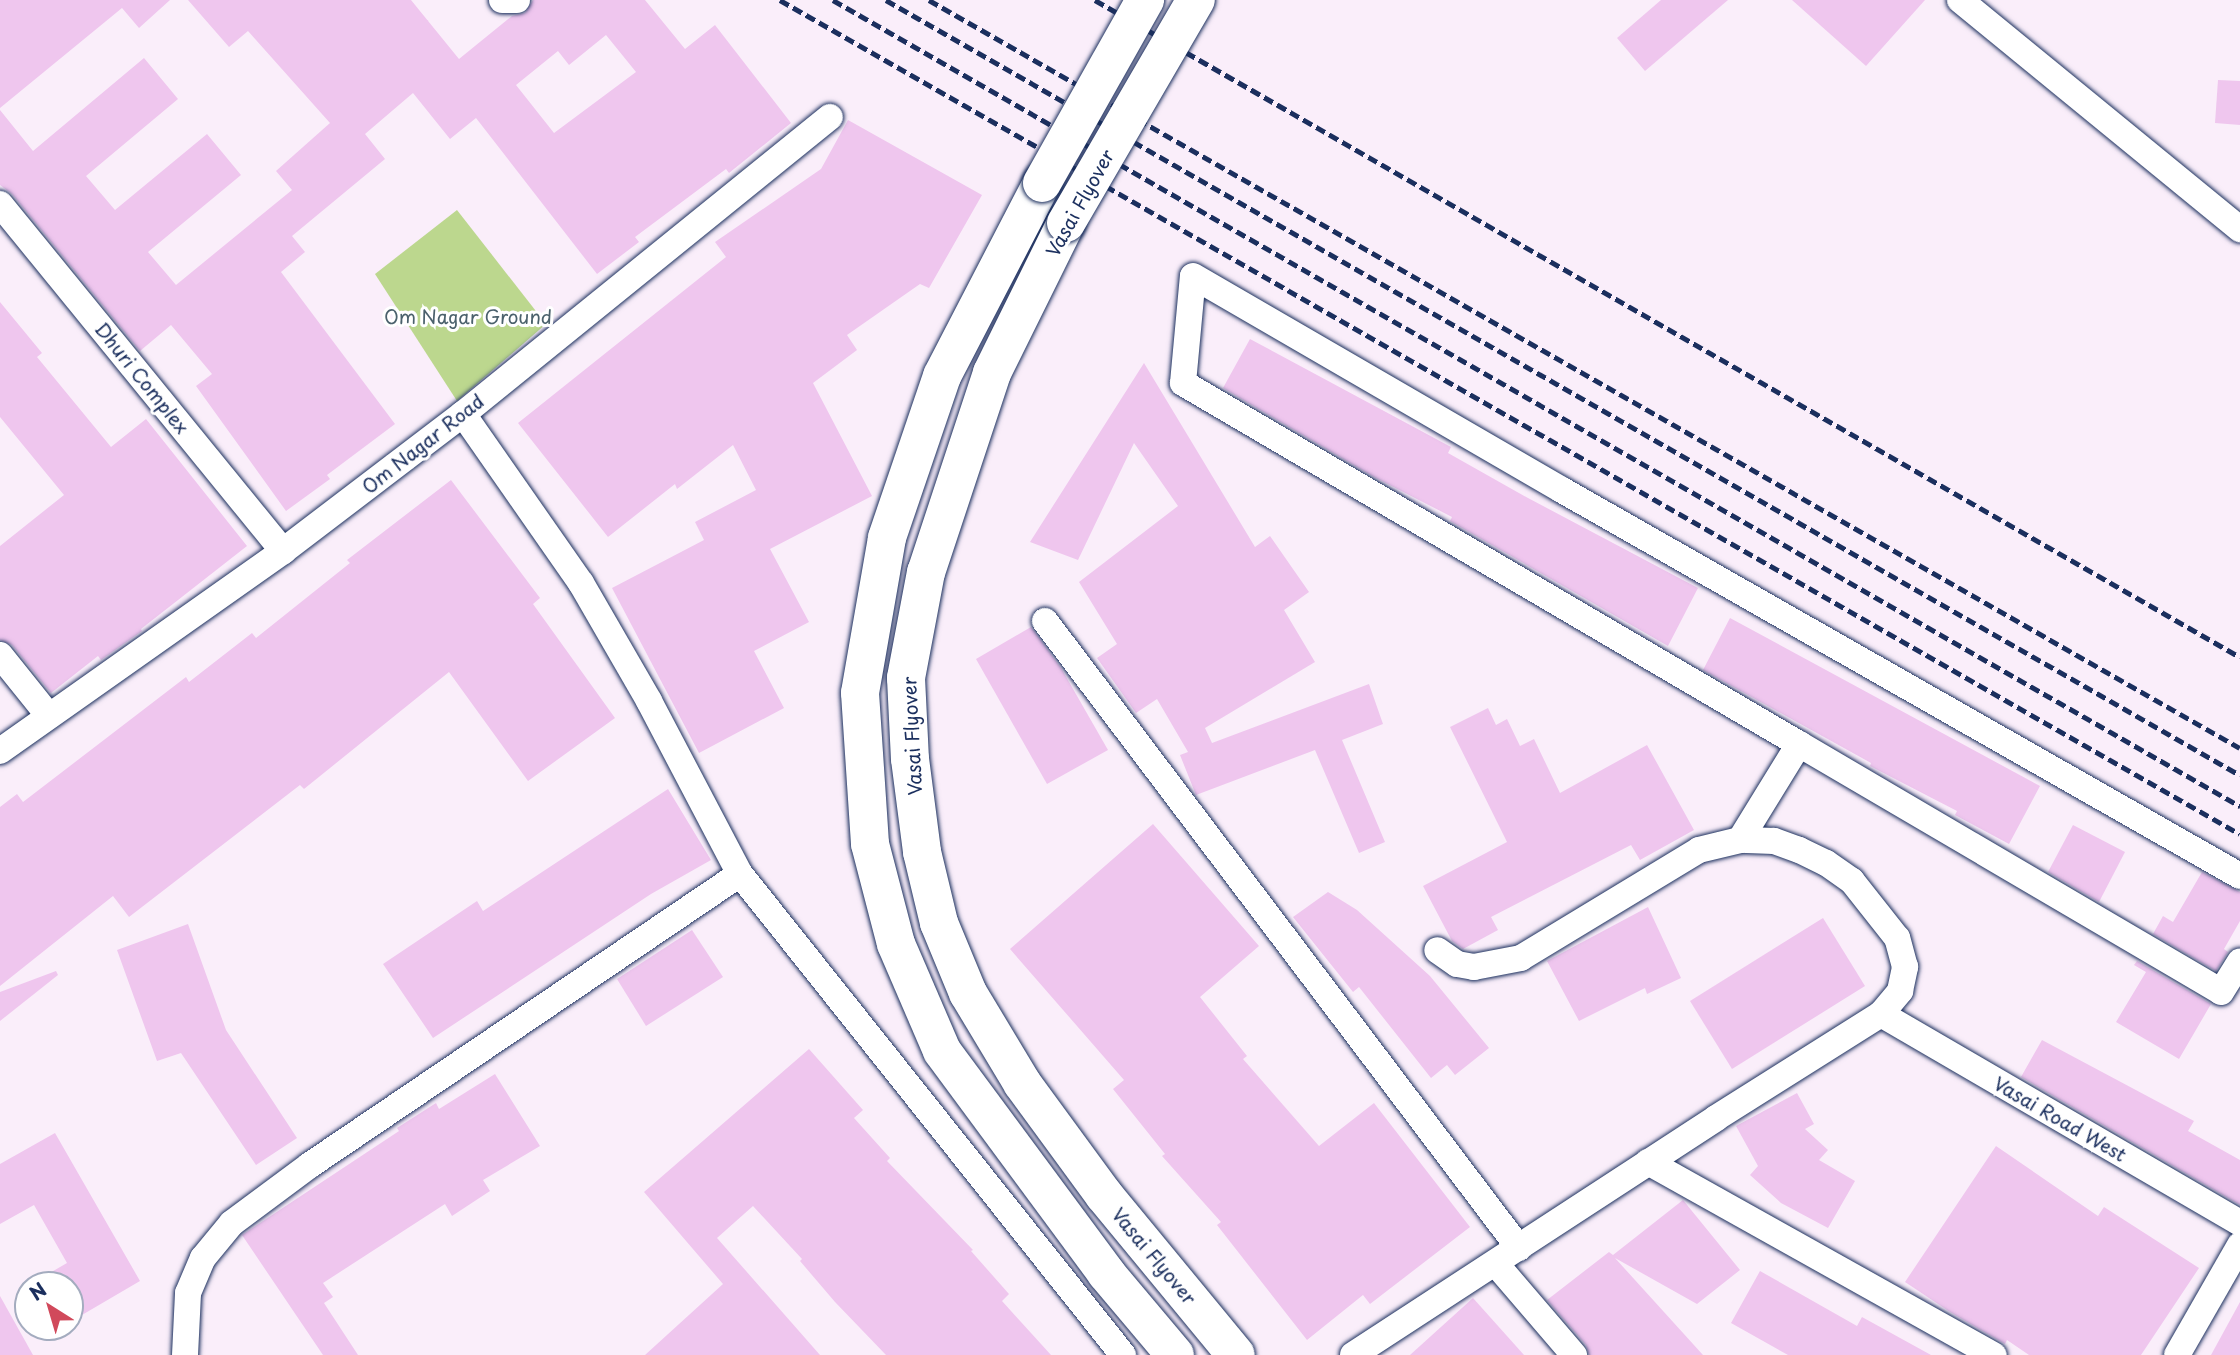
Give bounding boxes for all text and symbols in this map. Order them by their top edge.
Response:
street label: Vasai Flyover [1041,145,1119,261]
park label: Om Nagar Ground [383,306,553,328]
street label: Dhuri Complex [90,317,194,439]
street label: Om Nagar Road [357,389,489,499]
street label: Vasai Flyover [897,676,927,796]
street label: Vasai Road West [1989,1071,2131,1167]
street label: Vasai Flyover [1107,1203,1201,1309]
north arrow [14,1271,84,1341]
text: N [23,1275,52,1307]

